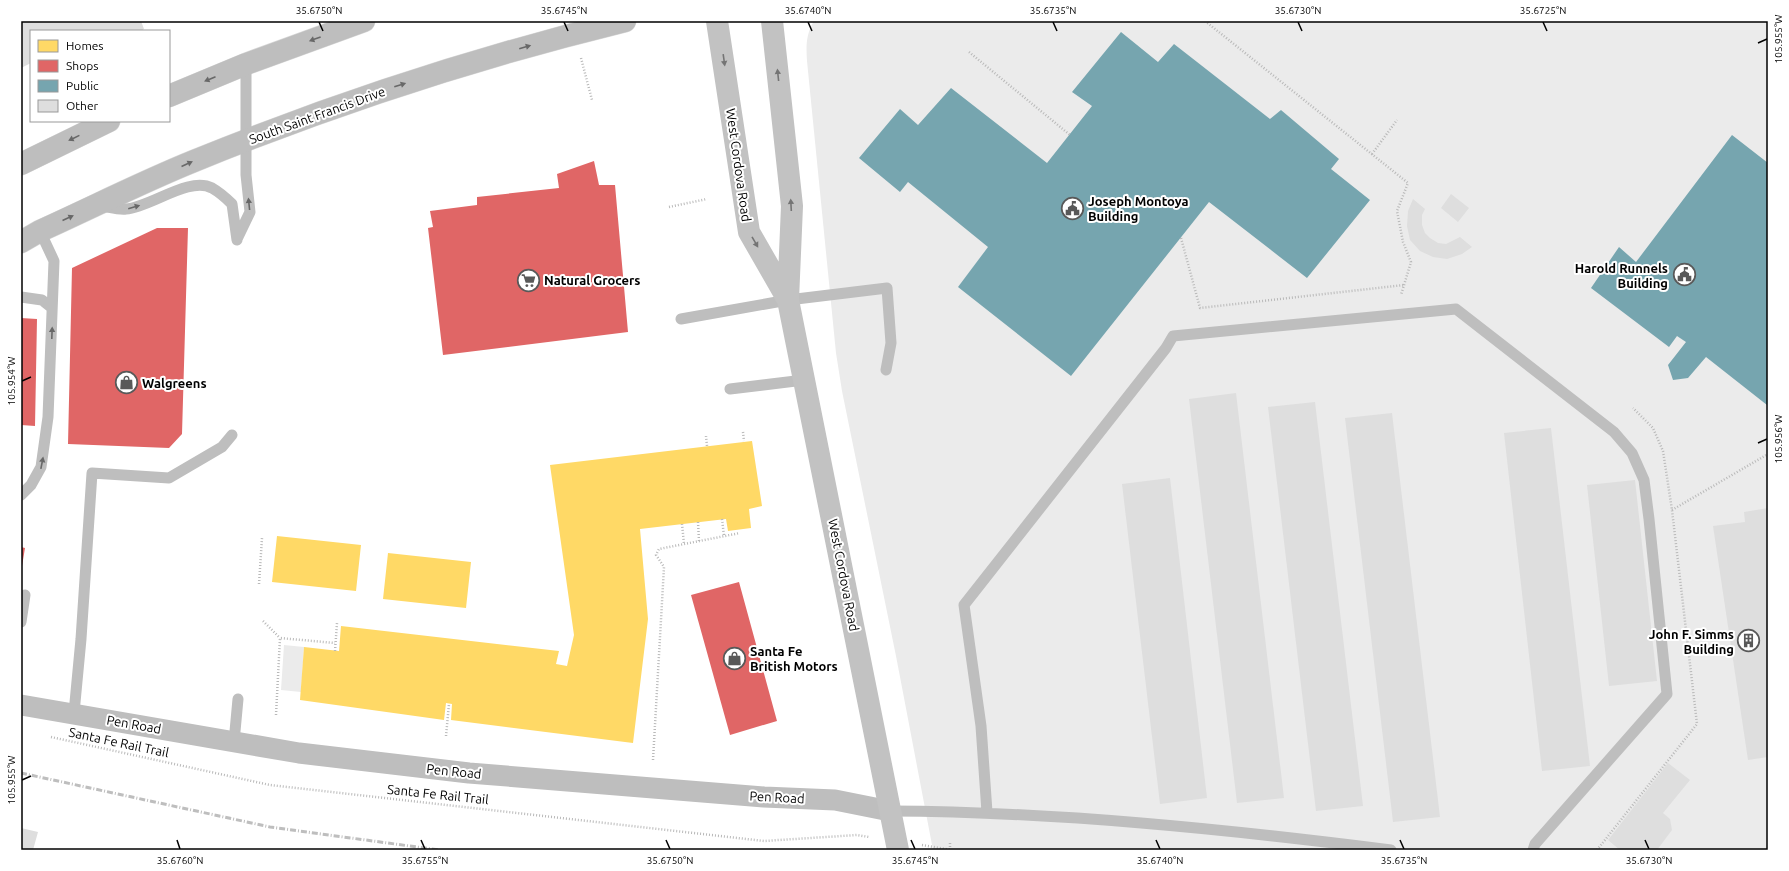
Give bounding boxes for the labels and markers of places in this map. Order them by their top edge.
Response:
place label: Joseph Montoya Building [1088,194,1189,223]
public building icon: Joseph Montoya Building [1059,195,1085,221]
place label: Harold Runnels Building [1575,261,1668,290]
public building icon: Harold Runnels Building [1671,262,1697,288]
supermarket icon: Natural Grocers [516,267,542,293]
place label: Natural Grocers [544,273,640,287]
shop icon: Walgreens [113,370,139,396]
place label: Walgreens [142,376,207,390]
place label: John F. Simms Building [1649,627,1734,656]
building icon: John F. Simms Building [1736,628,1762,654]
place label: Santa Fe British Motors [750,644,838,673]
shop icon: Santa Fe British Motors [721,645,747,671]

